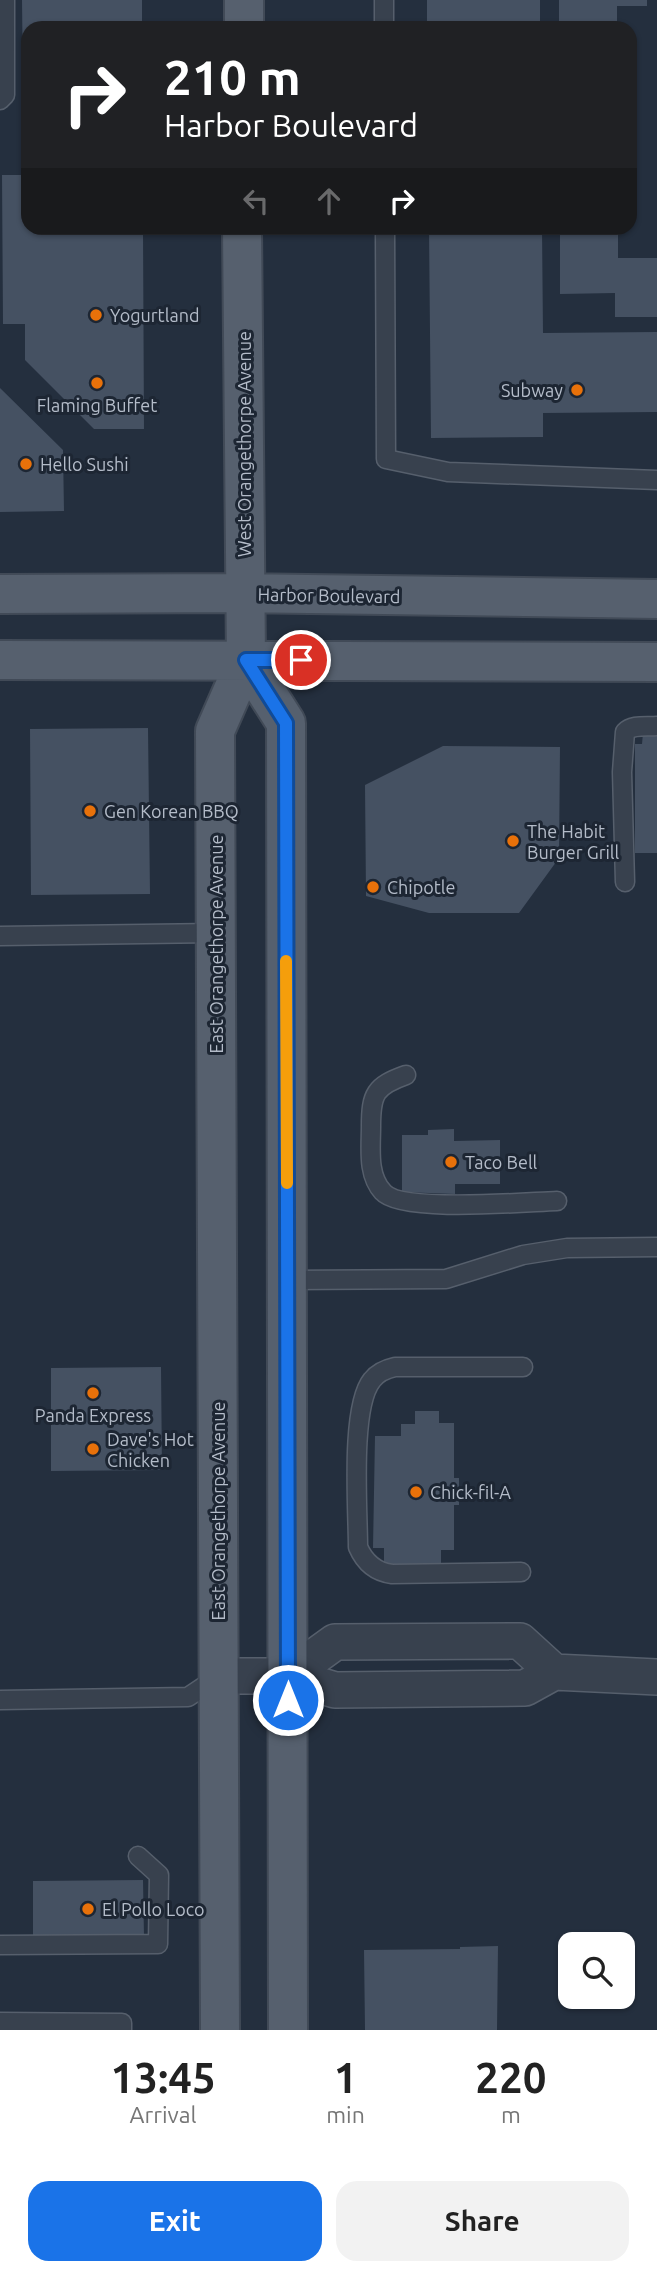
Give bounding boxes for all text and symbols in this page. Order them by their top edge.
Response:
icon: right [49,49,140,140]
text: 210 m [164,49,301,104]
text: Harbor Boulevard [164,107,418,143]
icon: left [237,182,275,220]
icon: ahead [310,182,348,220]
icon: right [383,182,421,220]
place label: Yogurtland [110,305,200,325]
marker: Yogurtland [88,307,104,323]
street label: West Orangethorpe Avenue [234,331,254,557]
marker: Flaming Buffet [89,375,105,391]
place label: Subway [501,380,563,400]
marker: Subway [569,382,585,398]
place label: Flaming Buffet [37,395,157,415]
place label: Hello Sushi [40,454,129,474]
marker: Hello Sushi [18,456,34,472]
street label: Harbor Boulevard [257,584,401,606]
pin [271,630,331,690]
icon: arrive [282,641,320,679]
place label: Gen Korean BBQ [104,801,239,822]
marker: Gen Korean BBQ [82,803,98,819]
place label: The Habit Burger Grill [527,821,620,862]
marker: The Habit Burger Grill [505,833,521,849]
street label: East Orangethorpe Avenue [206,835,226,1053]
place label: Chipotle [387,877,455,897]
marker: Chipotle [365,879,381,895]
place label: Taco Bell [465,1152,538,1172]
marker: Taco Bell [443,1154,459,1170]
marker: Panda Express [85,1385,101,1401]
street label: East Orangethorpe Avenue [208,1402,228,1620]
place label: Panda Express [35,1405,151,1425]
place label: Dave's Hot Chicken [107,1429,194,1470]
marker: Dave's Hot Chicken [85,1441,101,1457]
place label: Chick-fil-A [430,1482,511,1502]
marker: Chick-fil-A [408,1484,424,1500]
position arrow [251,1663,325,1737]
place label: El Pollo Loco [102,1899,205,1919]
marker: El Pollo Loco [80,1901,96,1917]
map controls [558,1932,635,2009]
button: search [558,1932,635,2009]
text: 13:45 [111,2054,216,2101]
text: 1 [334,2054,357,2101]
text: 220 [475,2054,546,2101]
text: Arrival [130,2102,197,2127]
text: min [326,2102,365,2127]
text: m [501,2102,521,2127]
button: Exit [28,2181,322,2261]
button: Share [336,2181,629,2261]

